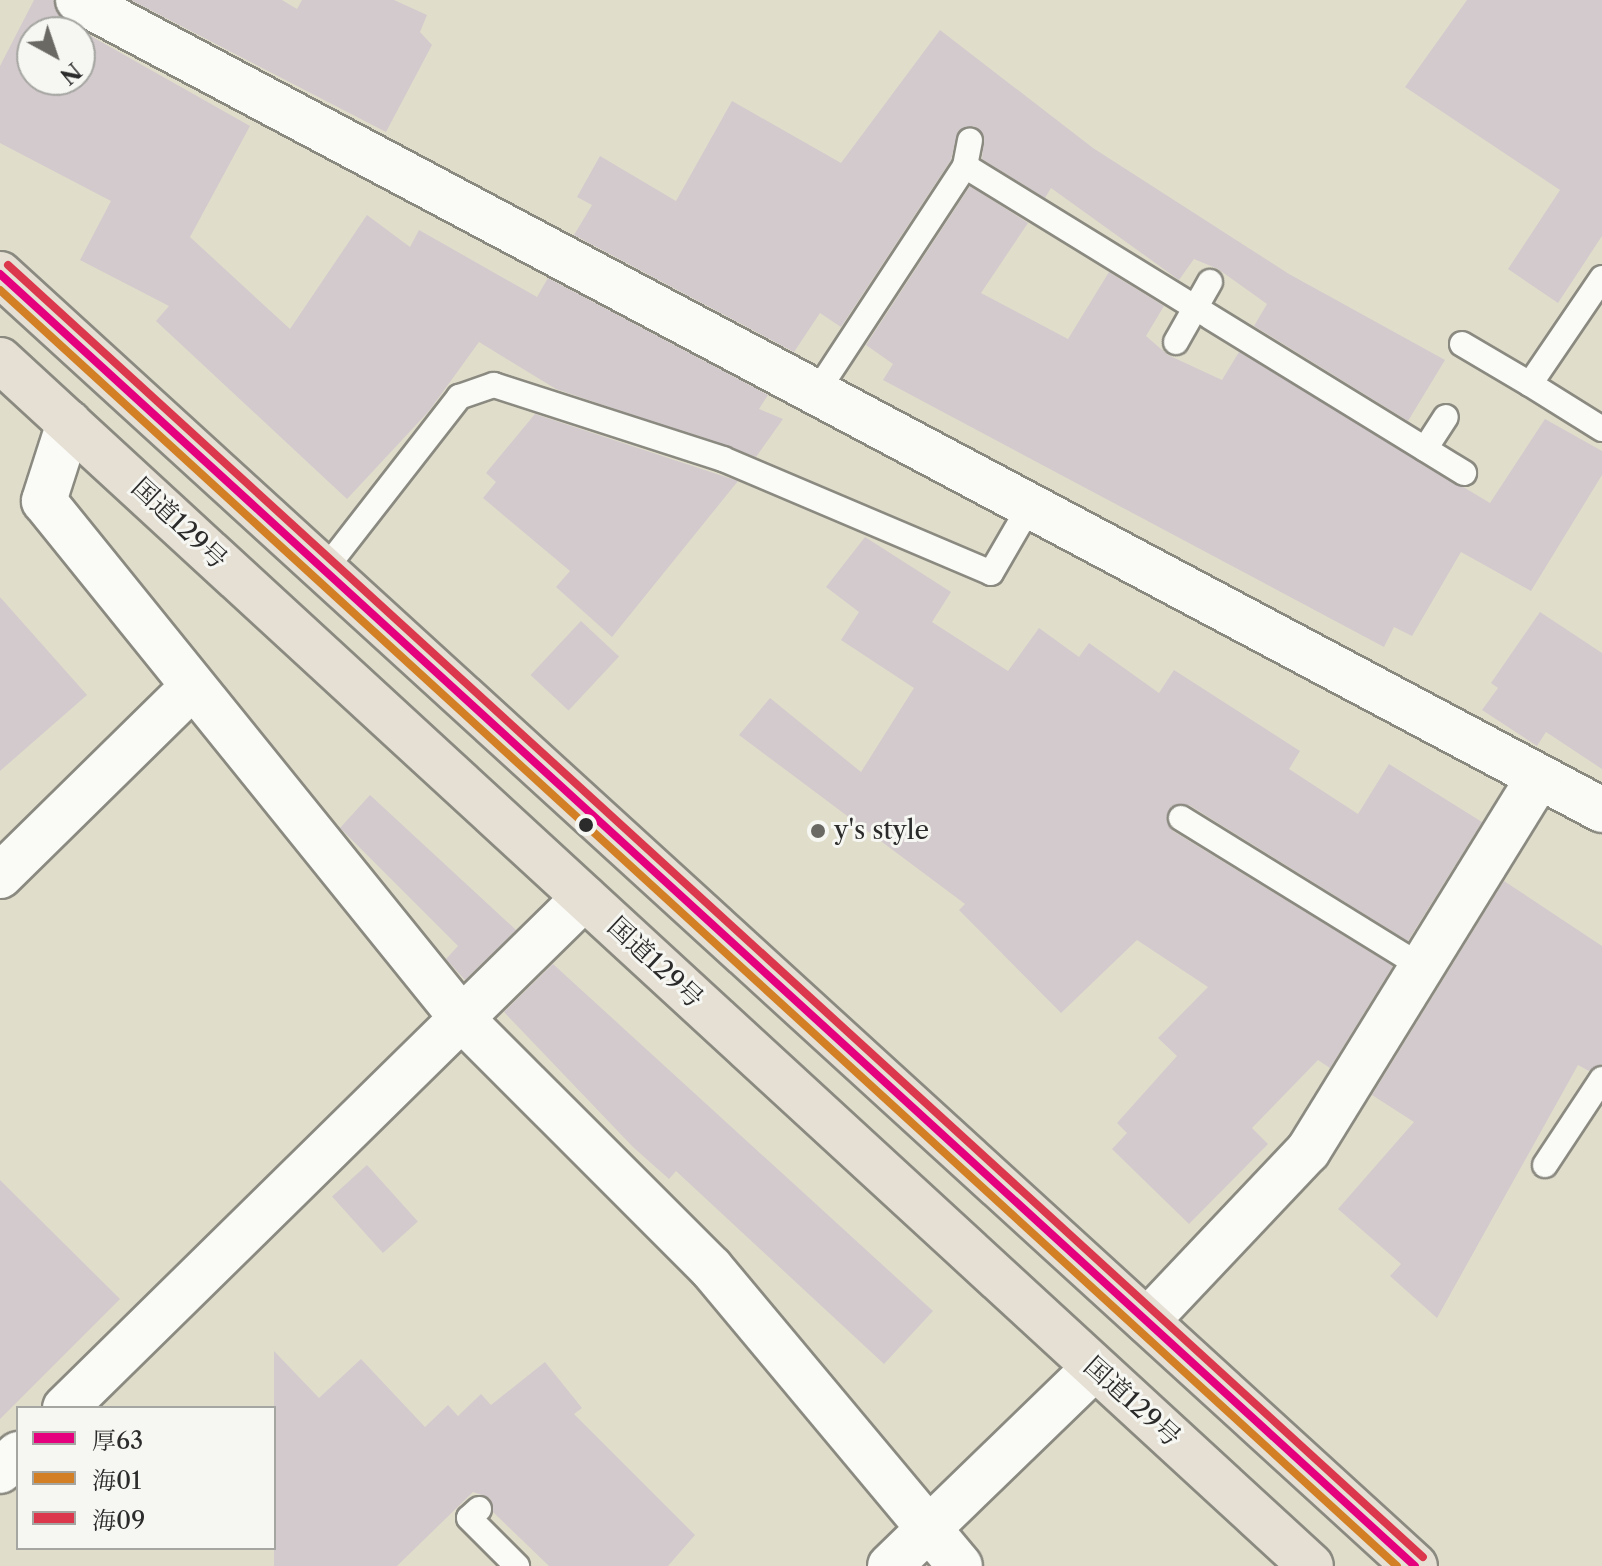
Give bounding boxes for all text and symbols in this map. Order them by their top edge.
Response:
north arrow [16,16,96,96]
text: N [54,57,86,90]
street label: 国道129号 [125,472,233,576]
place label: y's style [834,815,929,847]
unlabelled marker [578,817,594,833]
marker: y's style [809,822,827,840]
street label: 国道129号 [601,911,709,1015]
street label: 国道129号 [1077,1351,1187,1453]
legend [16,1406,276,1550]
text: 厚63 [92,1426,143,1455]
text: 海01 [92,1466,141,1495]
text: 海09 [92,1506,145,1535]

